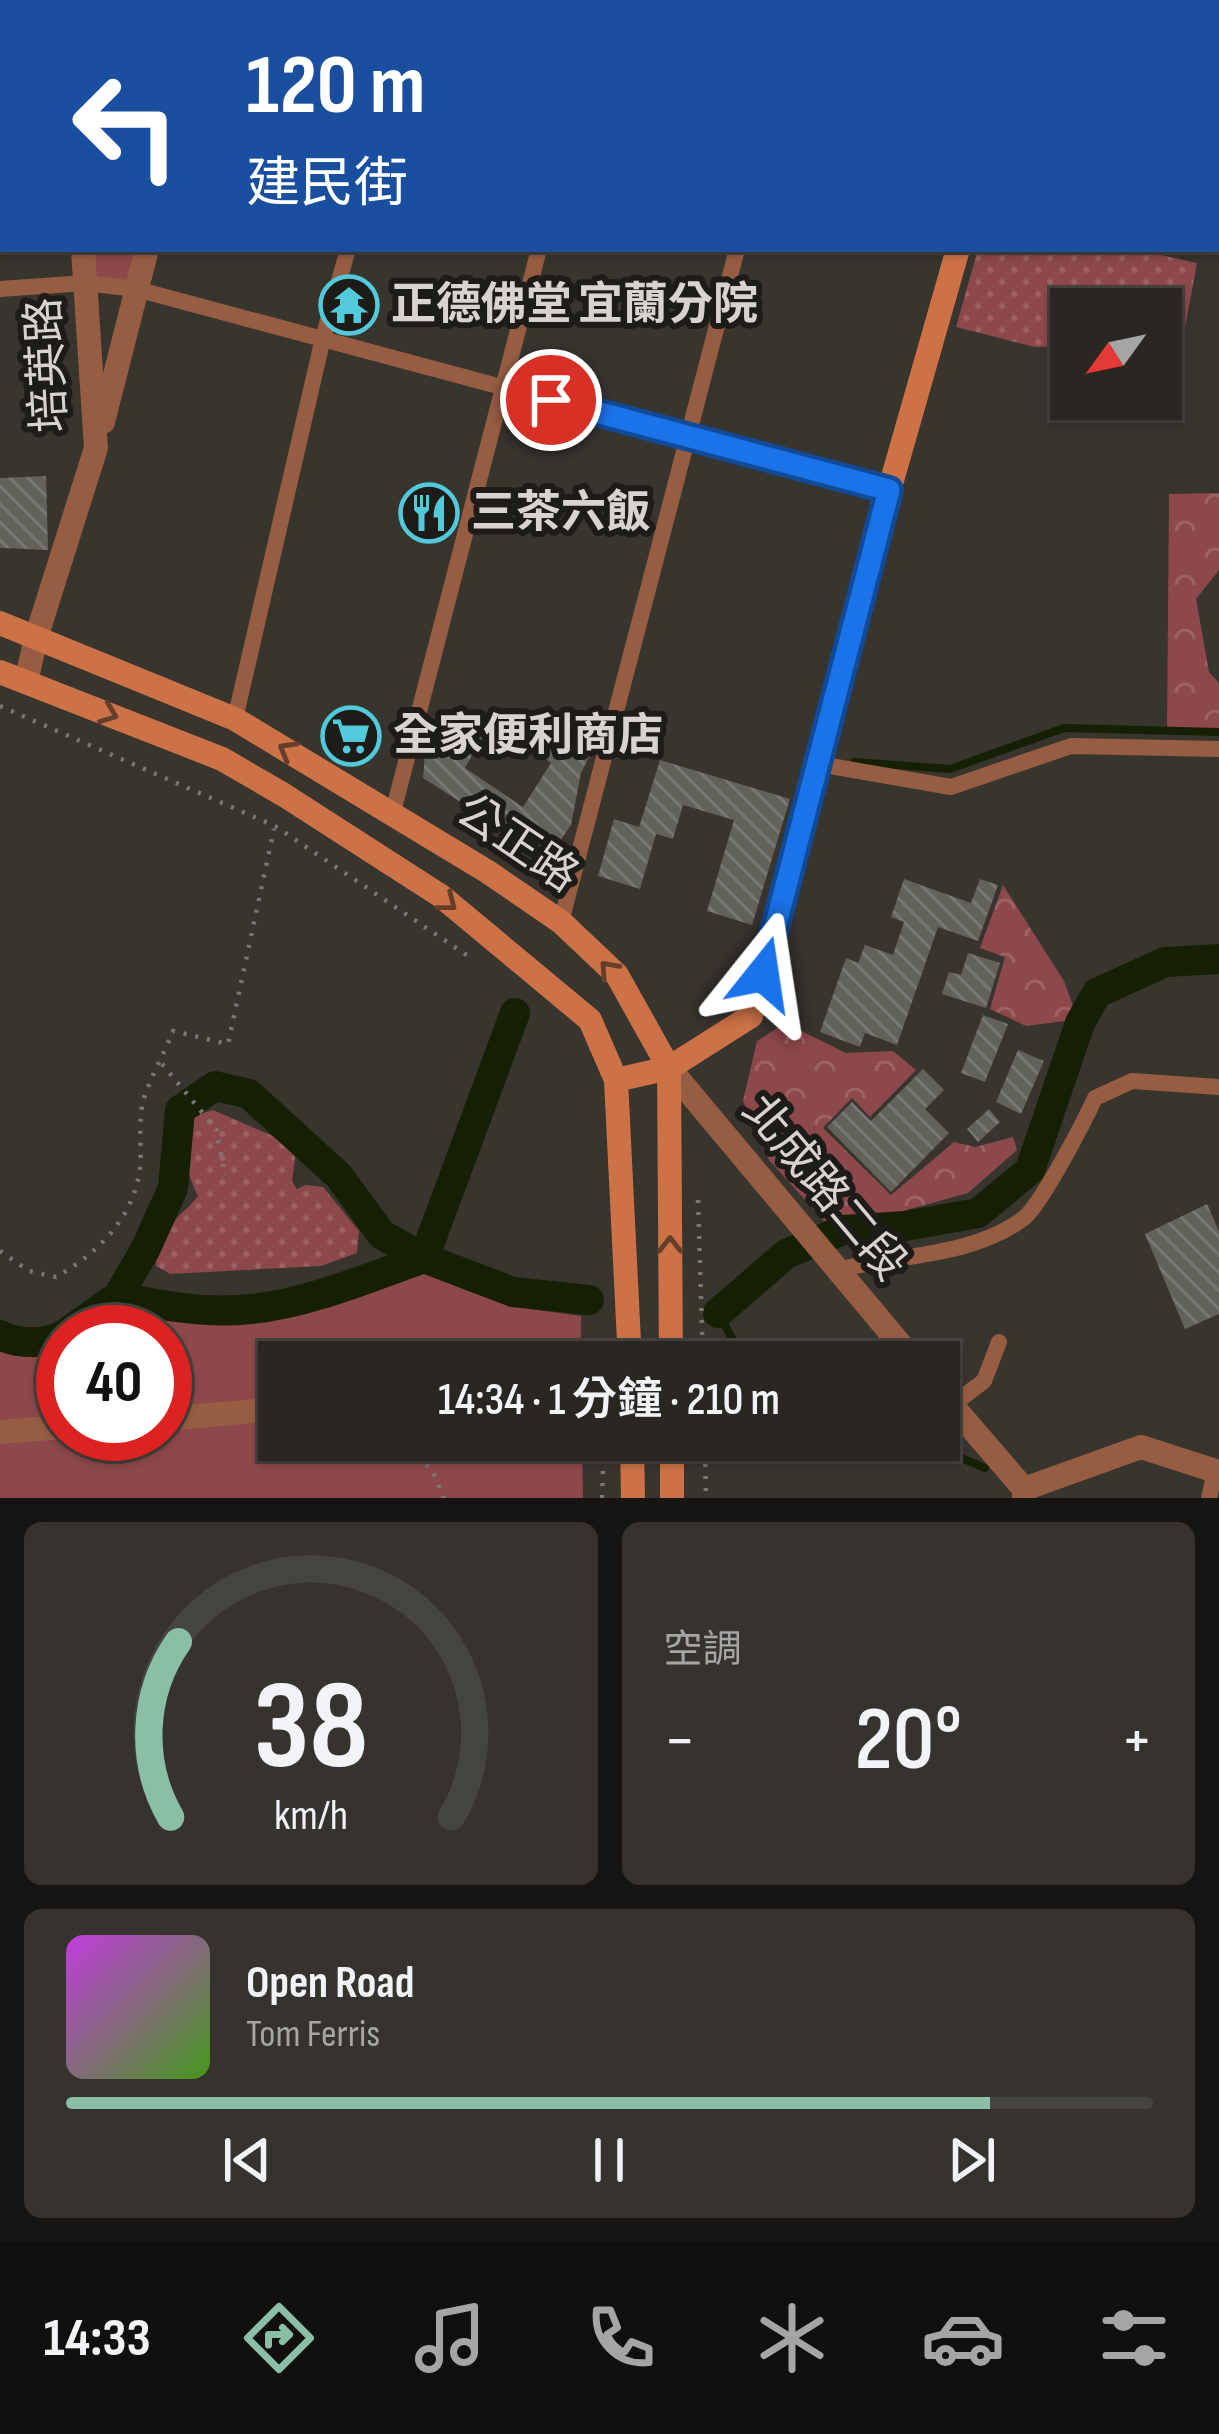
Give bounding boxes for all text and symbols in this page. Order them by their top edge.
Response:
text: 120 m [246,36,425,137]
icon: left [48,48,204,204]
text: 建民街 [246,152,408,217]
temple icon: 正德佛堂 宜蘭分院 [318,274,380,336]
place label: 正德佛堂 宜蘭分院 [391,278,758,333]
north arrow [1050,288,1182,420]
map controls [1050,288,1182,420]
street label: 培英路 [17,296,79,434]
pin [500,349,602,451]
icon: arrive [518,367,584,433]
restaurant icon: 三茶六飯 [398,482,460,544]
place label: 三茶六飯 [471,486,651,541]
one-way arrow [97,700,118,725]
supermarket icon: 全家便利商店 [320,705,382,767]
place label: 全家便利商店 [393,709,663,764]
one-way arrow [278,742,300,765]
street label: 公正路 [446,783,588,905]
one-way arrow [435,889,457,910]
position arrow [700,911,826,1037]
one-way arrow [601,961,622,982]
street label: 北成路二段 [731,1084,917,1292]
one-way arrow [658,1235,684,1254]
speed limit sign: 40 [36,1305,192,1461]
text: 14:34 · 1 分鐘 · 210 m [438,1373,780,1428]
text: 空調 [664,1627,742,1674]
text: 38 [253,1654,368,1803]
text: 20° [854,1687,962,1795]
text: − [664,1702,696,1781]
text: + [1121,1702,1153,1781]
text: km/h [274,1789,348,1841]
text: Open Road [246,1956,414,2011]
text: Tom Ferris [246,2011,380,2058]
icon: previous [214,2127,280,2193]
icon: pause [576,2127,642,2193]
icon: next [939,2127,1005,2193]
icon: directions [237,2296,321,2380]
icon: music [408,2296,492,2380]
icon: phone [579,2296,663,2380]
icon: climate [750,2296,834,2380]
icon: car [921,2296,1005,2380]
icon: filters [1092,2296,1176,2380]
text: 14:33 [43,2306,151,2371]

